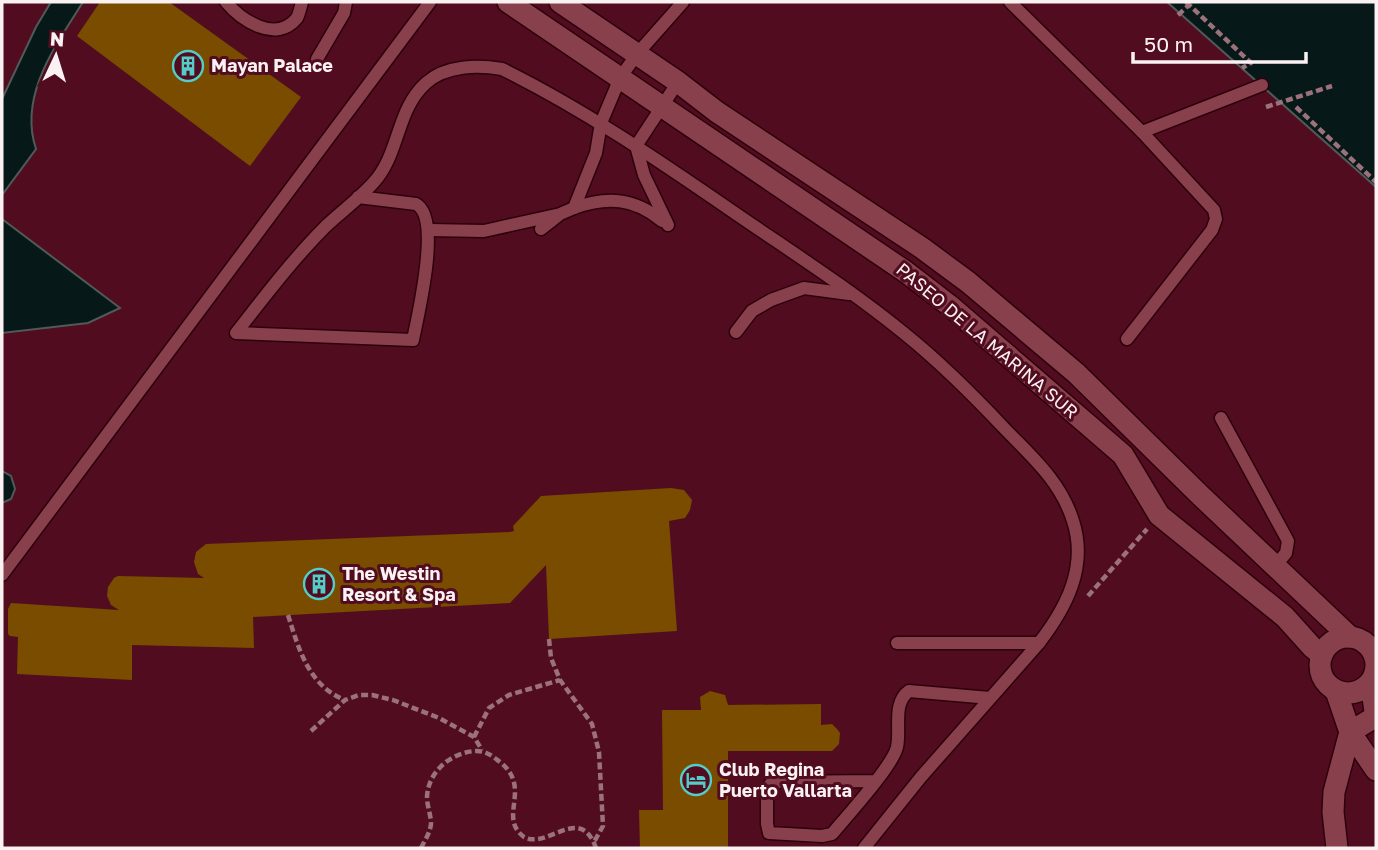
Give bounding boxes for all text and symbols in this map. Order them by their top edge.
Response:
north arrow [21,21,91,91]
scale bar [1133,21,1306,65]
text: N [49,27,65,51]
text: 50 m [1144,31,1193,57]
building icon: Mayan Palace [171,49,205,83]
place label: Mayan Palace [211,54,333,76]
street label: PASEO DE LA MARINA SUR [892,258,1083,423]
place label: The Westin Resort & Spa [342,562,456,605]
building icon: The Westin Resort & Spa [302,567,336,601]
place label: Club Regina Puerto Vallarta [719,758,852,801]
hotel icon: Club Regina Puerto Vallarta [679,763,713,797]

